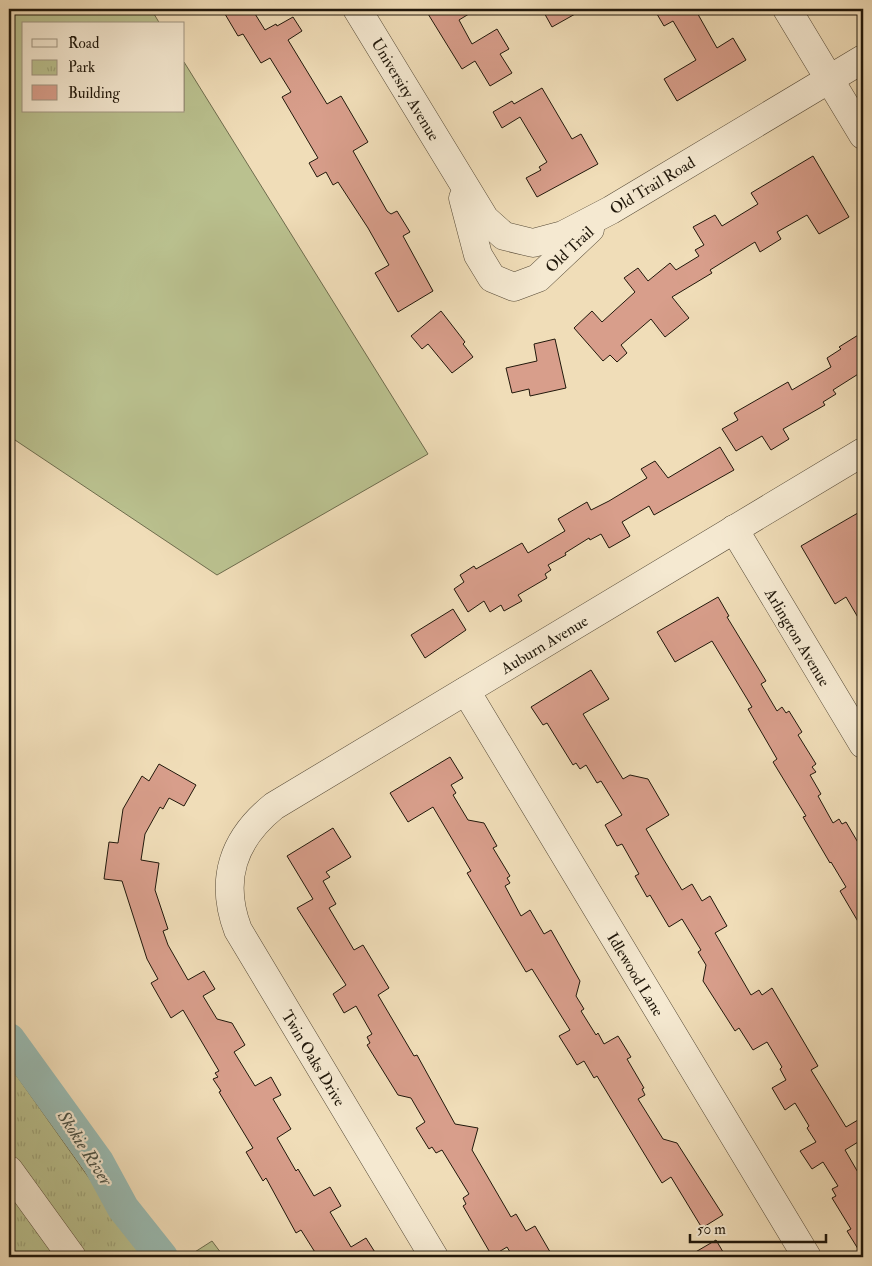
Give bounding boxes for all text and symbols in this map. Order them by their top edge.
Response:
legend [22,22,185,112]
text: Road [68,34,100,53]
street label: University Avenue [367,34,444,145]
text: Park [68,58,95,77]
text: Building [68,84,120,103]
street label: Old Trail Road [606,152,699,219]
street label: Old Trail [541,222,598,277]
street label: Arlington Avenue [759,584,835,691]
street label: Auburn Avenue [496,611,592,679]
street label: Idlewood Lane [602,929,668,1020]
street label: Twin Oaks Drive [277,1007,350,1110]
water label: Skokie River [51,1106,118,1191]
scale bar [690,1211,826,1243]
text: 50 m [697,1220,726,1239]

